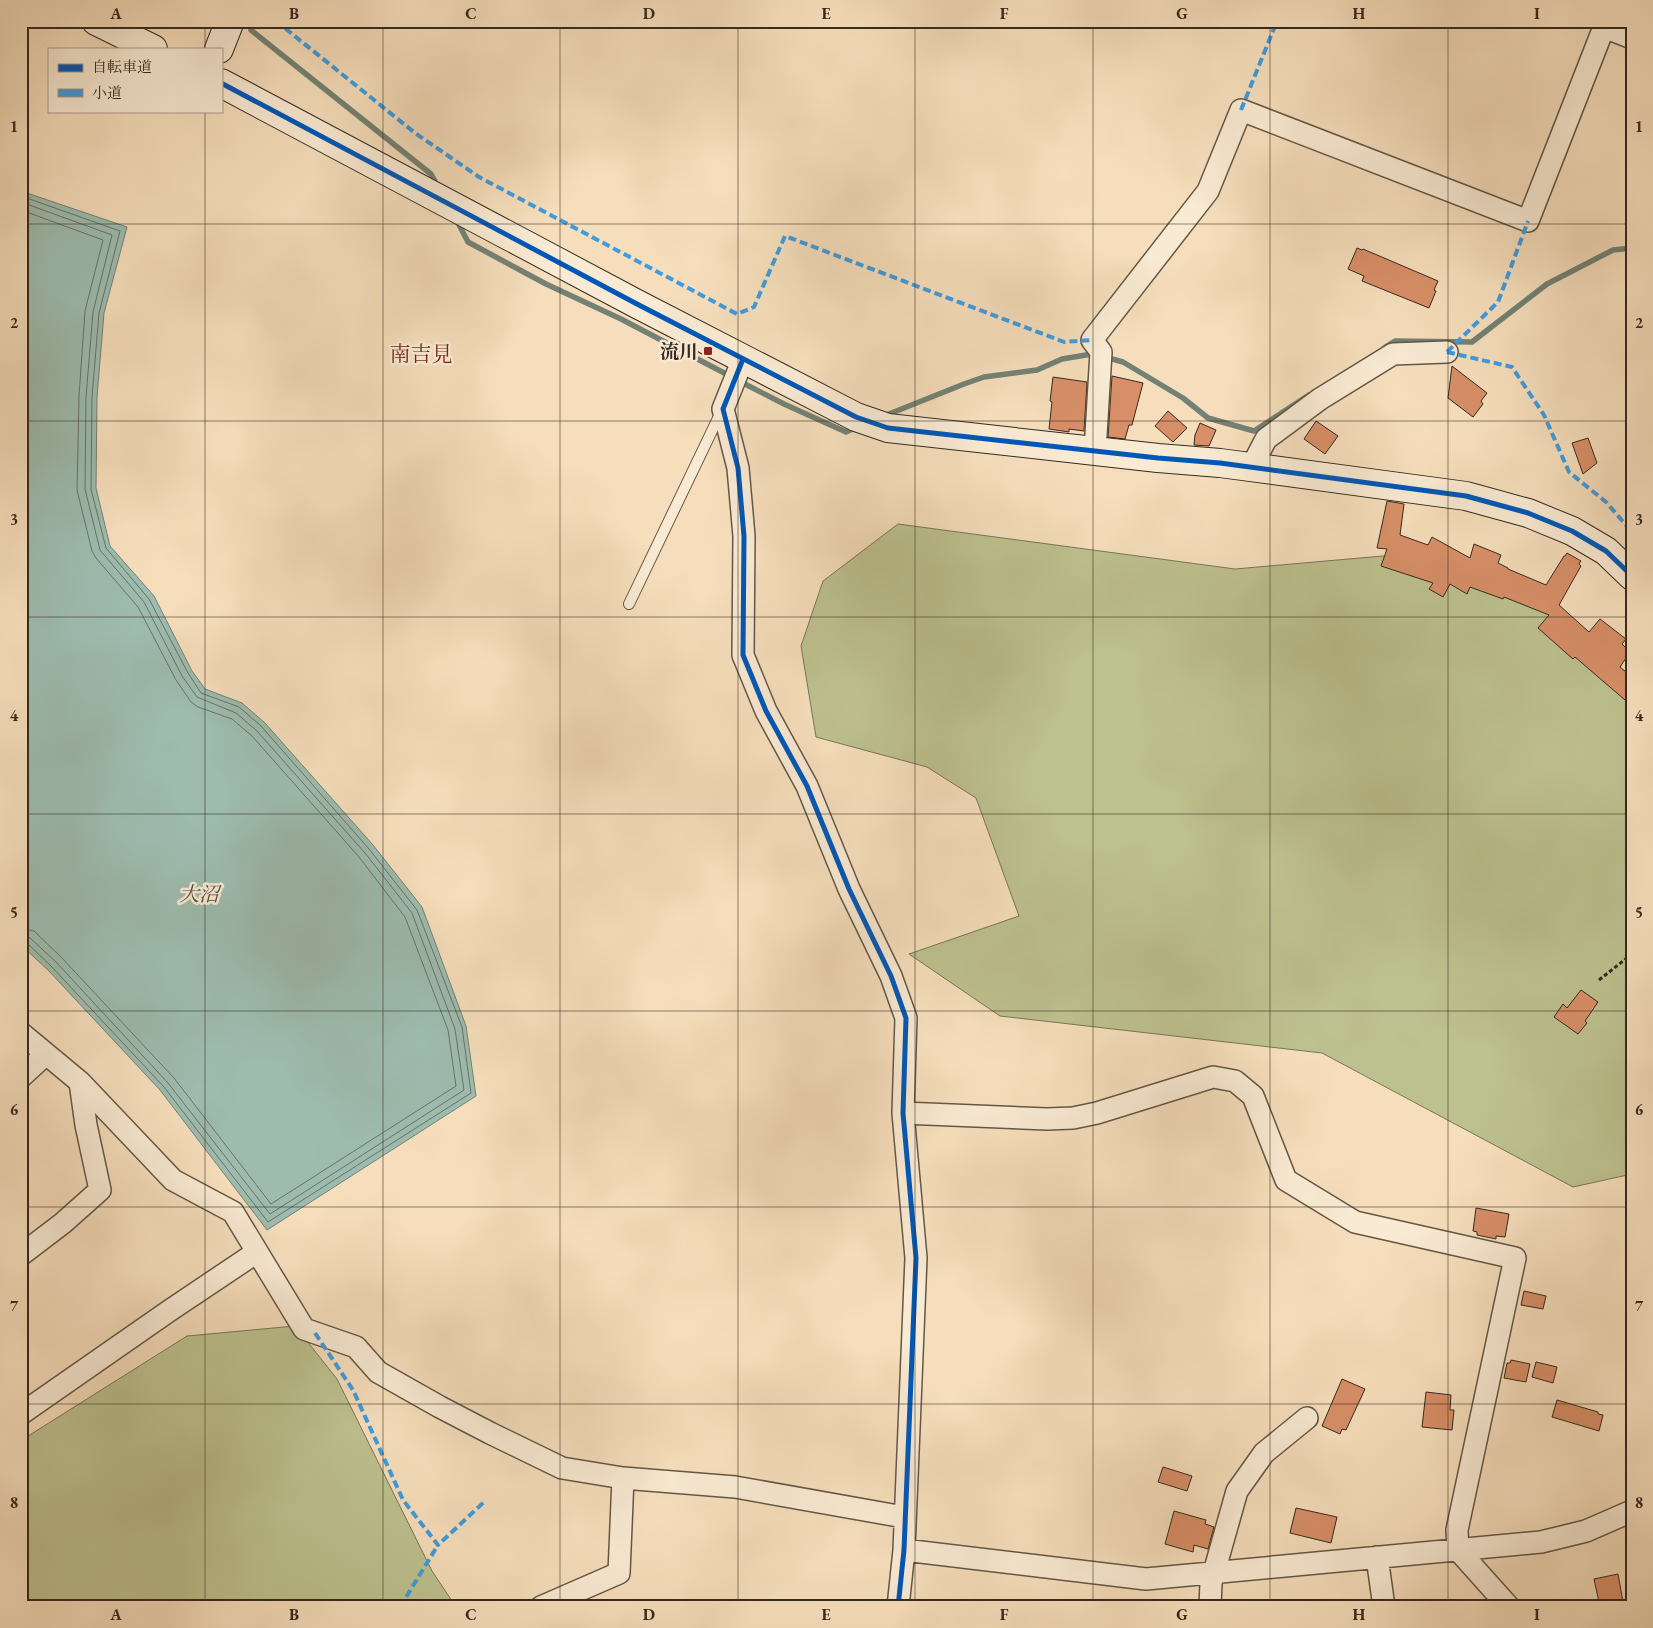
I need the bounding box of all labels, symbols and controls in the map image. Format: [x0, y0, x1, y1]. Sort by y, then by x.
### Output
text: A [109, 3, 122, 24]
text: B [289, 3, 299, 24]
text: C [465, 3, 477, 24]
text: D [643, 3, 655, 24]
text: E [821, 3, 831, 24]
text: F [1000, 3, 1009, 24]
text: G [1176, 3, 1188, 24]
text: H [1353, 3, 1366, 24]
text: I [1534, 3, 1540, 24]
legend [48, 48, 222, 112]
text: 自転車道 [92, 57, 152, 76]
text: 小道 [92, 83, 122, 102]
text: 1 [10, 116, 18, 137]
text: 1 [1635, 116, 1643, 137]
text: 2 [10, 312, 19, 333]
text: 2 [1635, 312, 1644, 333]
place label: 流川 [660, 339, 698, 364]
district label: 南吉見 [390, 340, 453, 367]
marker: 流川 [702, 345, 714, 357]
text: 3 [10, 509, 18, 530]
text: 3 [1635, 509, 1643, 530]
text: 4 [10, 705, 19, 726]
text: 4 [1635, 705, 1644, 726]
water label: 大沼 [179, 881, 222, 907]
text: 5 [10, 902, 18, 923]
text: 5 [1635, 902, 1643, 923]
text: 6 [10, 1099, 19, 1120]
text: 6 [1635, 1099, 1644, 1120]
text: 7 [10, 1295, 19, 1316]
text: 7 [1635, 1295, 1644, 1316]
text: 8 [10, 1492, 18, 1513]
text: 8 [1635, 1492, 1643, 1513]
text: A [109, 1604, 122, 1625]
text: B [289, 1604, 299, 1625]
text: C [465, 1604, 477, 1625]
text: D [643, 1604, 655, 1625]
text: E [821, 1604, 831, 1625]
text: F [1000, 1604, 1009, 1625]
text: G [1176, 1604, 1188, 1625]
text: H [1353, 1604, 1366, 1625]
text: I [1534, 1604, 1540, 1625]

